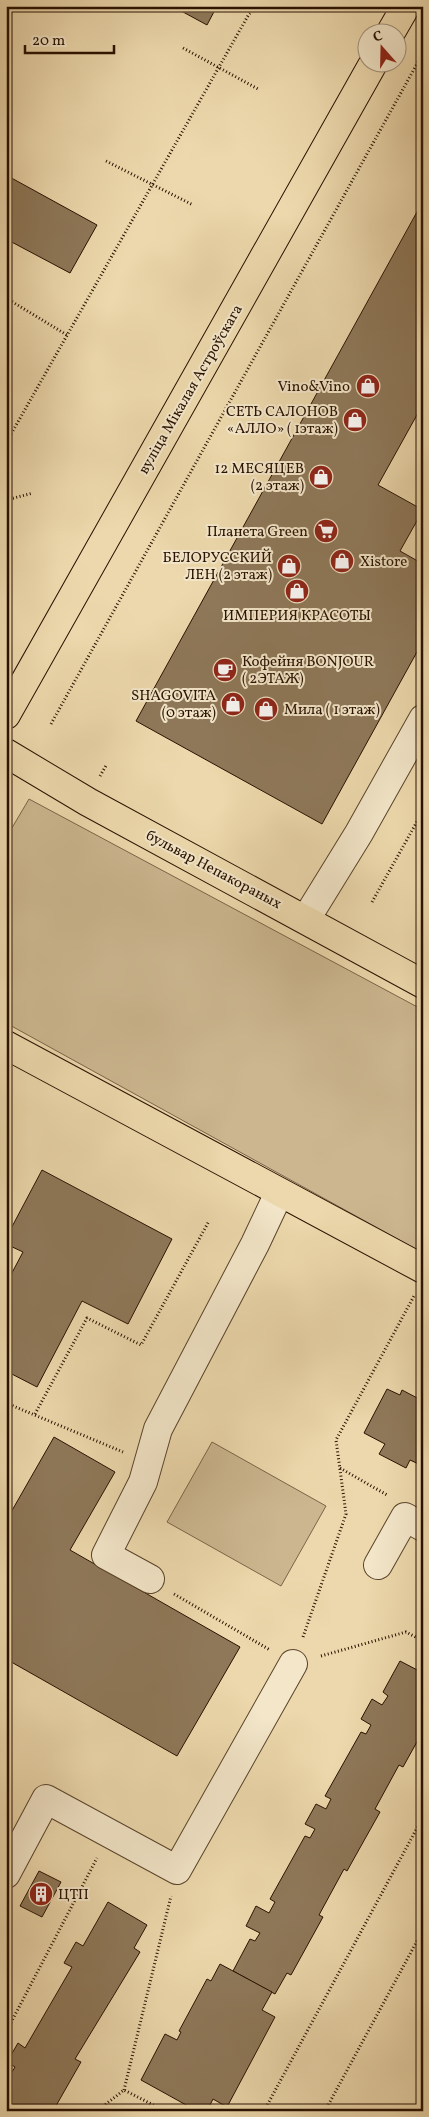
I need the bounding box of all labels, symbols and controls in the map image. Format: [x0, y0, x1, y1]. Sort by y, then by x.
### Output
scale bar [25, 22, 114, 54]
north arrow [356, 22, 406, 72]
text: С [371, 27, 386, 48]
text: 20 m [32, 31, 65, 52]
street label: вуліца Мікалая Астроўскага [134, 301, 249, 478]
shop icon: Vino&Vino [355, 373, 381, 399]
place label: Vino&Vino [277, 377, 350, 398]
place label: СЕТЬ САЛОНОВ «АЛЛО» ( 1этаж) [226, 402, 338, 440]
shop icon: СЕТЬ САЛОНОВ «АЛЛО» ( 1этаж) [342, 407, 368, 433]
place label: 12 МЕСЯЦЕВ (2 этаж) [214, 459, 304, 497]
shop icon: 12 МЕСЯЦЕВ (2 этаж) [308, 464, 334, 490]
supermarket icon: Планета Green [313, 518, 339, 544]
place label: Планета Green [207, 522, 308, 543]
place label: БЕЛОРУССКИЙ ЛЕН (2 этаж) [162, 548, 272, 586]
shop icon: Xistore [329, 548, 355, 574]
place label: Xistore [360, 552, 407, 573]
shop icon: БЕЛОРУССКИЙ ЛЕН (2 этаж) [276, 553, 302, 579]
shop icon: ИМПЕРИЯ КРАСОТЫ [284, 578, 310, 604]
place label: ИМПЕРИЯ КРАСОТЫ [223, 606, 371, 627]
place label: Кофейня BONJOUR ( 2ЭТАЖ) [242, 652, 374, 690]
cafe icon: Кофейня BONJOUR ( 2ЭТАЖ) [212, 657, 238, 683]
place label: SHAGOVITA (0 этаж) [131, 686, 216, 724]
shop icon: SHAGOVITA (0 этаж) [220, 691, 246, 717]
shop icon: Мила ( 1 этаж) [253, 696, 279, 722]
place label: Мила ( 1 этаж) [284, 700, 380, 721]
street label: бульвар Непакораных [142, 826, 285, 915]
building icon: ЦТП [28, 1881, 54, 1907]
place label: ЦТП [58, 1885, 89, 1906]

